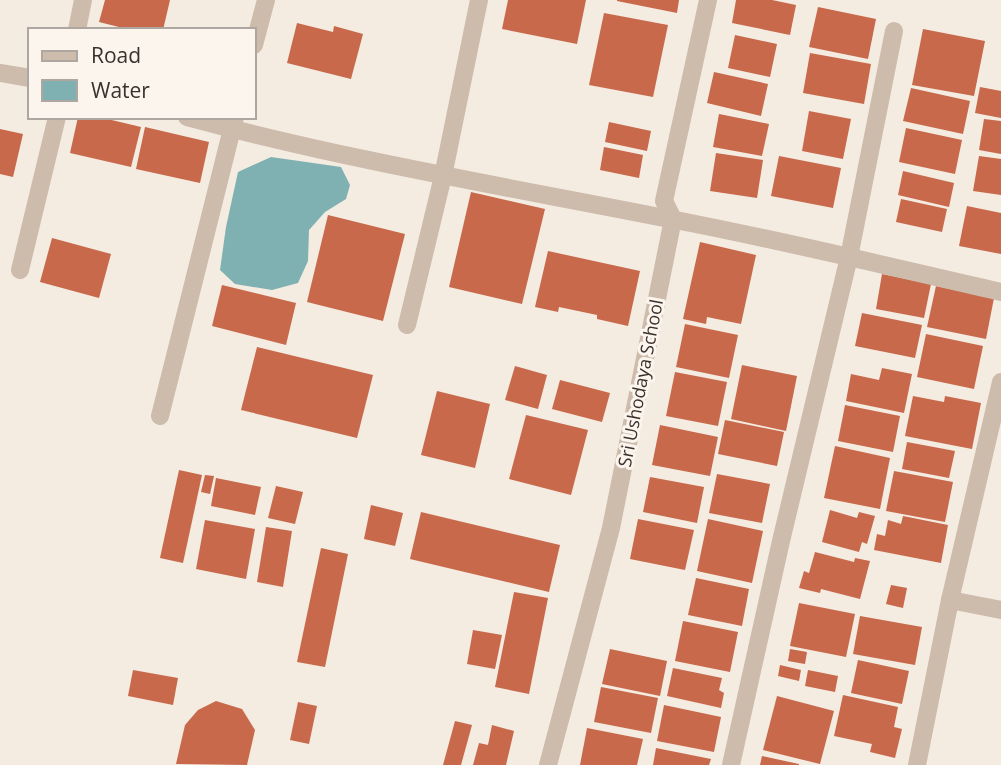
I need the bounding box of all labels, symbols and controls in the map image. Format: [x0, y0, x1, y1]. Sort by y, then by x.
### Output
legend [28, 28, 256, 119]
text: Road [91, 41, 141, 69]
text: Water [91, 76, 150, 104]
street label: Sri Ushodaya School [612, 297, 668, 469]

